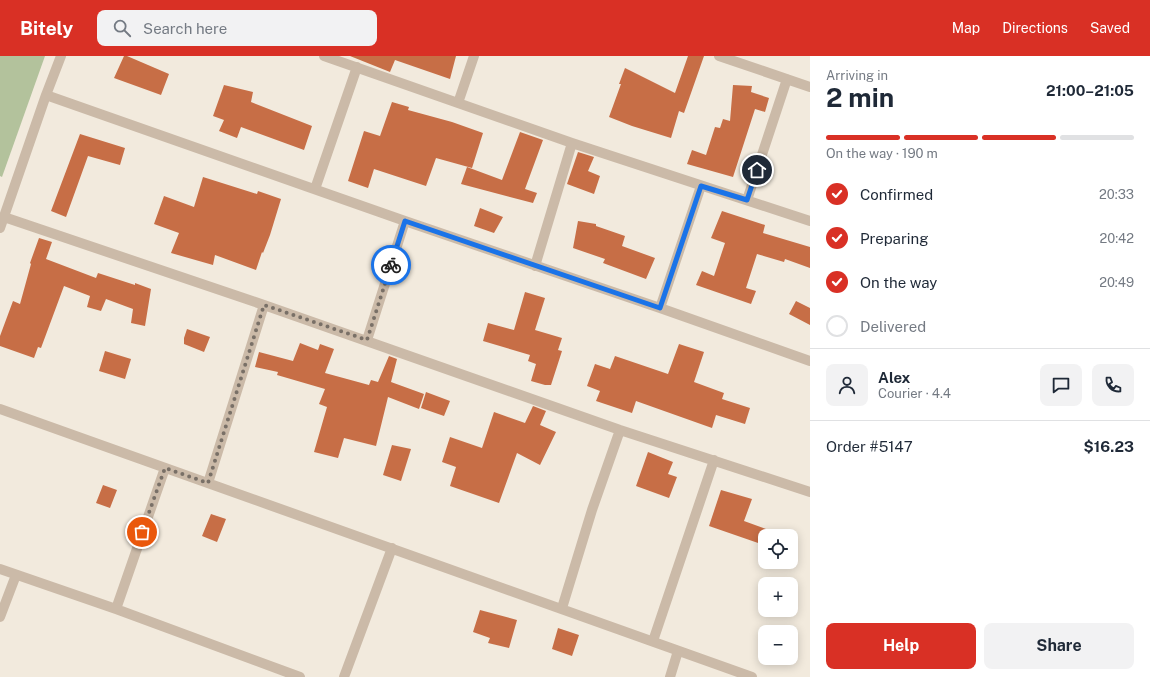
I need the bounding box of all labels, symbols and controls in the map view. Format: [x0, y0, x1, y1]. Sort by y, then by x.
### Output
search box [97, 10, 377, 46]
text: Bitely [20, 17, 73, 39]
icon: search [111, 17, 133, 39]
text: Search here [143, 20, 227, 37]
text: Map [952, 20, 980, 36]
text: Directions [1002, 20, 1068, 36]
text: Saved [1090, 20, 1130, 36]
text: Arriving in [826, 68, 888, 83]
text: 2 min [826, 82, 894, 113]
text: 21:00–21:05 [1046, 82, 1134, 99]
text: On the way · 190 m [826, 146, 938, 161]
pin [740, 153, 774, 187]
icon: home [746, 159, 768, 181]
icon: check [826, 183, 848, 205]
text: Confirmed [860, 186, 933, 203]
text: 20:33 [1099, 187, 1134, 202]
icon: check [826, 227, 848, 249]
text: Preparing [860, 230, 929, 247]
text: 20:42 [1100, 231, 1134, 246]
courier [371, 245, 411, 285]
icon: bike [380, 254, 402, 276]
icon: check [826, 271, 848, 293]
text: On the way [860, 274, 937, 291]
text: 20:49 [1099, 275, 1134, 290]
text: Delivered [860, 318, 926, 335]
button: person [826, 364, 868, 406]
button: chat [1040, 364, 1082, 406]
button: phone [1092, 364, 1134, 406]
text: Alex [878, 369, 910, 386]
text: Courier · 4.4 [878, 386, 951, 401]
text: Order #5147 [826, 438, 913, 455]
text: $16.23 [1084, 438, 1134, 455]
pin [125, 515, 159, 549]
icon: bag [131, 521, 153, 543]
map controls [758, 529, 798, 665]
button: locate [758, 529, 798, 569]
button: + [758, 577, 798, 617]
button: Help [826, 623, 976, 669]
button: Share [984, 623, 1134, 669]
button: − [758, 625, 798, 665]

